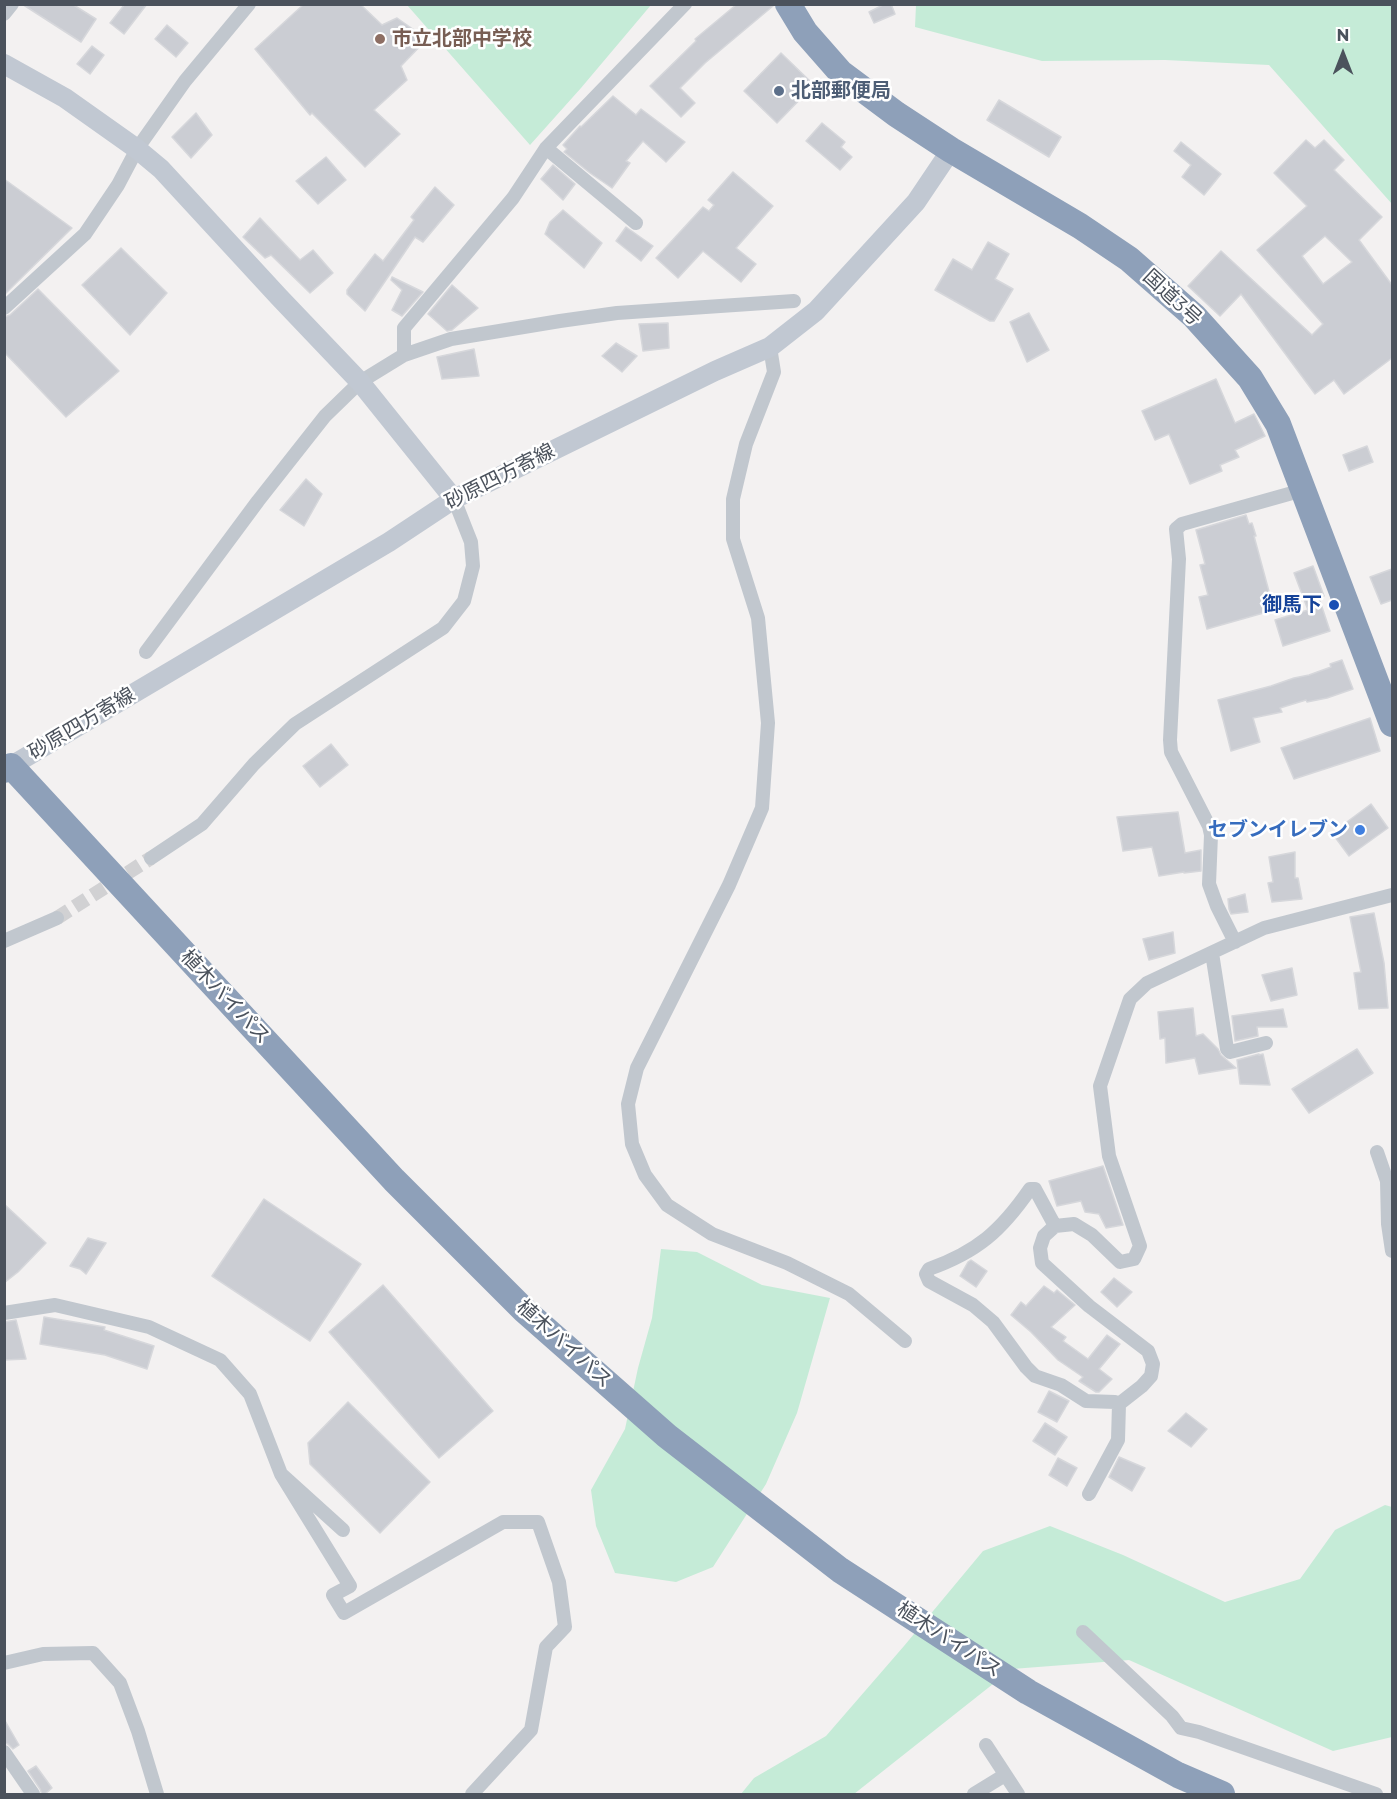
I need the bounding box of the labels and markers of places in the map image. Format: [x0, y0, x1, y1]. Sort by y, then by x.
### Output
place label: 市立北部中学校 [392, 27, 532, 51]
marker: 市立北部中学校 [373, 32, 387, 46]
place label: 北部郵便局 [791, 79, 891, 103]
marker: 北部郵便局 [772, 84, 786, 98]
place label: 御馬下 [1262, 593, 1322, 617]
marker: 御馬下 [1327, 598, 1341, 612]
place label: セブンイレブン [1208, 818, 1348, 842]
marker: セブンイレブン [1353, 823, 1367, 837]

